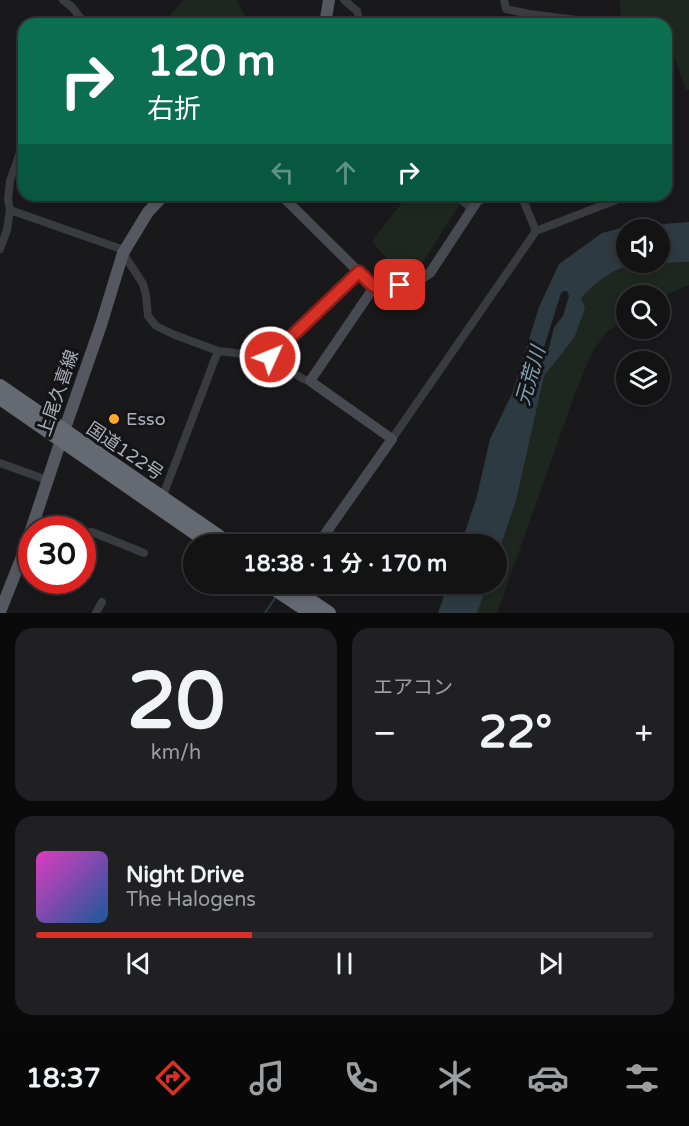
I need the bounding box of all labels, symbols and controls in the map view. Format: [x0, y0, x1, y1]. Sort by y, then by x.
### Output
text: 120 m [147, 36, 276, 87]
icon: right [48, 42, 126, 120]
text: 右折 [147, 93, 201, 126]
icon: left [266, 156, 299, 189]
icon: ahead [329, 156, 362, 189]
icon: right [392, 156, 425, 189]
map controls [616, 219, 670, 405]
button: sound [616, 219, 670, 273]
pin [374, 259, 425, 310]
icon: arrive [383, 268, 416, 301]
button: search [616, 285, 670, 339]
position arrow [238, 325, 302, 389]
water label: 元荒川 [511, 342, 551, 408]
street label: 上尾久喜線 [33, 347, 83, 439]
button: layers [616, 351, 670, 405]
place label: Esso [126, 408, 166, 430]
marker: Esso [107, 412, 121, 426]
street label: 国道122号 [82, 417, 168, 485]
speed limit sign: 30 [18, 516, 96, 594]
text: 18:38 · 1 分 · 170 m [243, 551, 447, 577]
text: 20 [127, 655, 225, 749]
text: エアコン [373, 676, 453, 700]
text: 22° [479, 706, 552, 760]
text: − [373, 714, 397, 753]
text: + [634, 714, 653, 753]
text: km/h [151, 741, 201, 765]
text: Night Drive [126, 862, 244, 888]
text: The Halogens [126, 888, 256, 912]
icon: previous [122, 947, 155, 980]
icon: pause [328, 947, 361, 980]
icon: next [534, 947, 567, 980]
icon: directions [152, 1057, 194, 1099]
icon: music [246, 1057, 288, 1099]
icon: phone [340, 1057, 382, 1099]
icon: climate [434, 1057, 476, 1099]
icon: car [527, 1057, 569, 1099]
icon: filters [621, 1057, 663, 1099]
text: 18:37 [26, 1062, 101, 1095]

